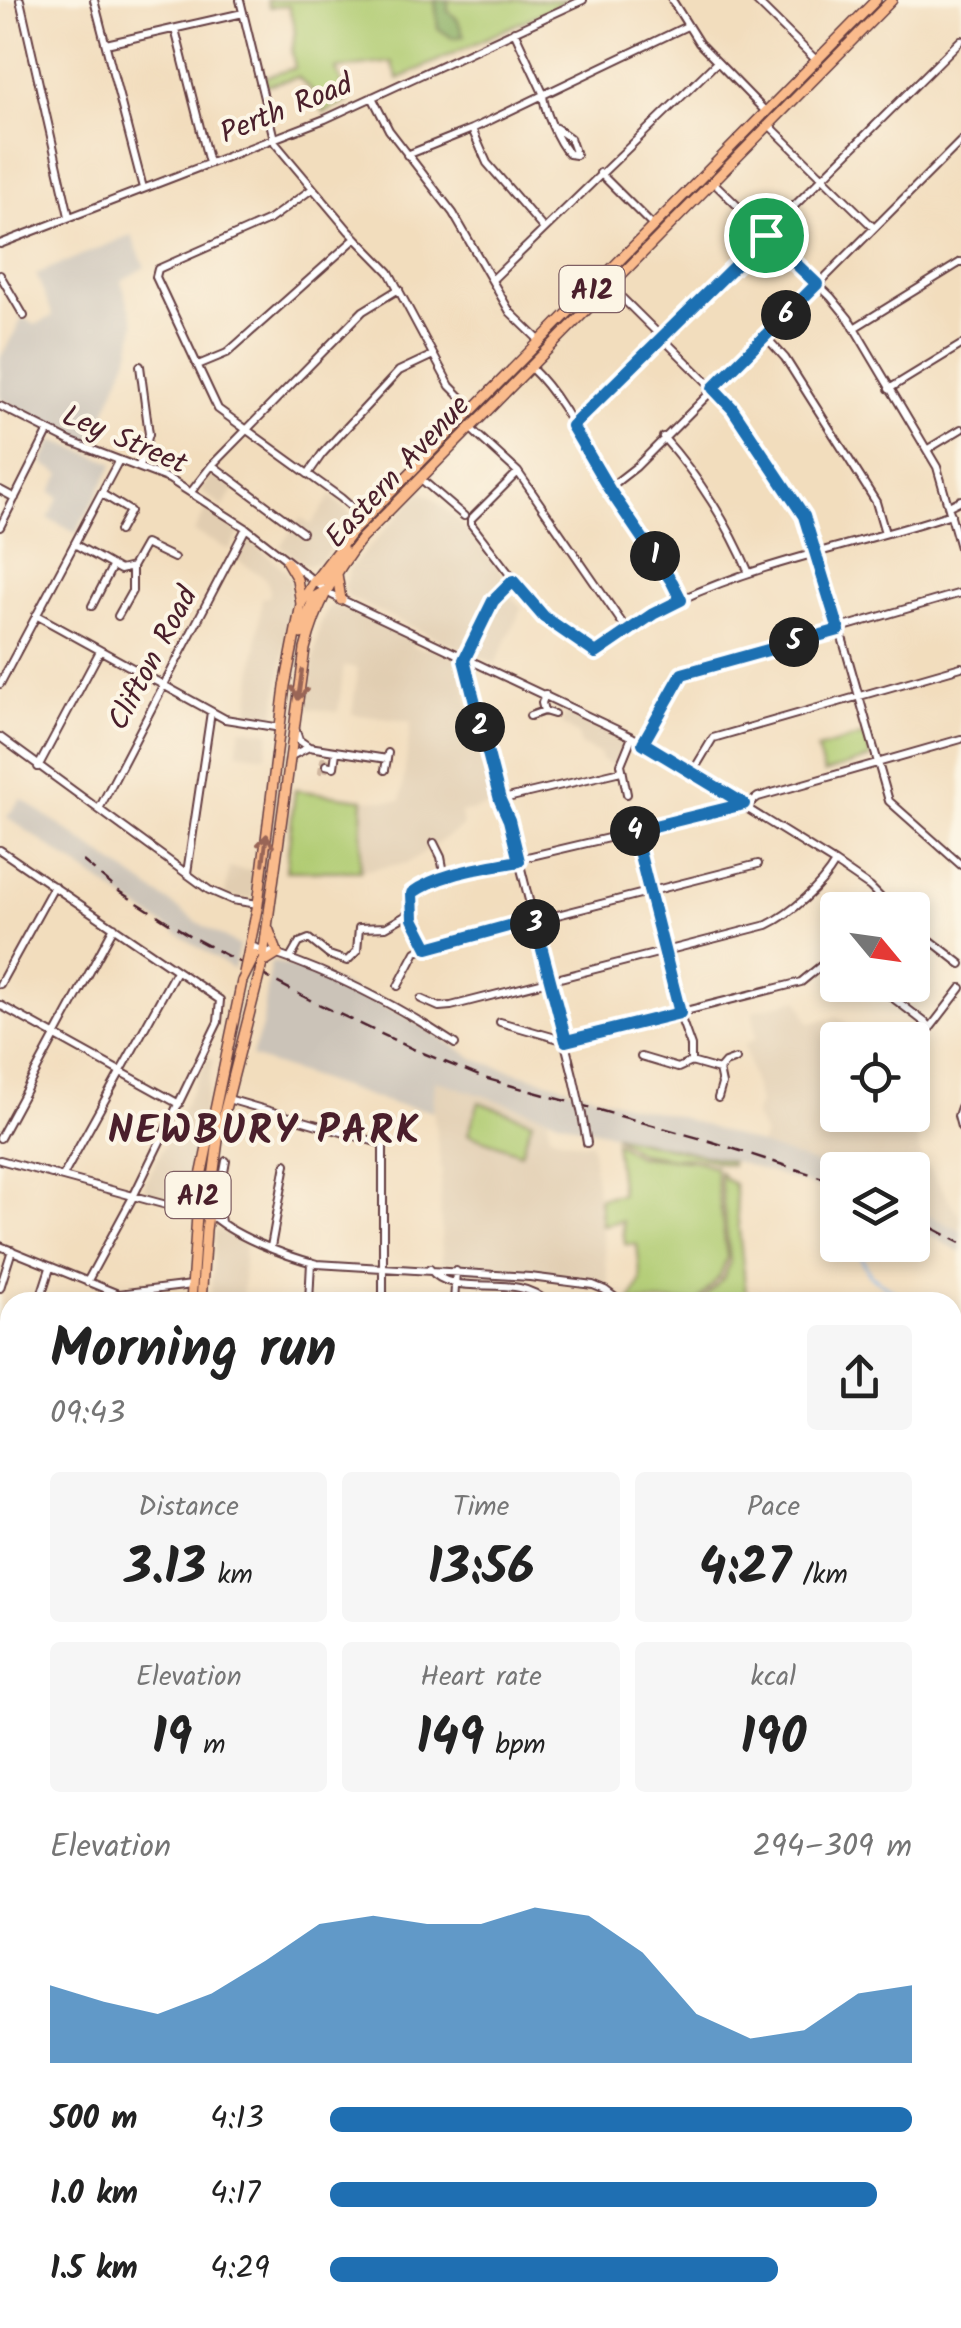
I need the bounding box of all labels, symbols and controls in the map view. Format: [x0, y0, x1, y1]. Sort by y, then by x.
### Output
street label: Perth Road [213, 61, 361, 158]
pin [724, 193, 809, 278]
icon: arrive [739, 208, 794, 263]
road number: A12 [560, 266, 624, 312]
pin: 6 [761, 290, 811, 340]
text: 6 [778, 292, 794, 337]
street label: Eastern Avenue [314, 384, 483, 560]
street label: Ley Street [54, 393, 195, 489]
pin: 1 [630, 531, 680, 581]
text: 1 [651, 533, 659, 578]
street label: Clifton Road [96, 577, 212, 740]
pin: 5 [769, 617, 819, 667]
text: 5 [787, 619, 801, 664]
one-way arrow [290, 668, 308, 700]
pin: 2 [455, 702, 505, 752]
text: 2 [472, 704, 488, 749]
pin: 4 [610, 806, 660, 856]
text: 4 [627, 808, 643, 853]
one-way arrow [256, 834, 275, 866]
north arrow [820, 892, 930, 1002]
map controls [820, 892, 930, 1262]
pin: 3 [510, 899, 560, 949]
text: 3 [527, 901, 543, 946]
button: locate [820, 1022, 930, 1132]
district label: NEWBURY PARK [108, 1100, 422, 1164]
button: layers [820, 1152, 930, 1262]
road number: A12 [166, 1172, 230, 1218]
text: Morning run [50, 1308, 337, 1395]
button: share [807, 1325, 912, 1430]
text: 09:43 [50, 1389, 125, 1440]
text: Distance [138, 1485, 239, 1530]
text: Time [453, 1485, 509, 1530]
text: Pace [747, 1485, 800, 1530]
text: 3.13 [125, 1530, 206, 1610]
text: 13:56 [427, 1530, 535, 1610]
text: 4:27 [699, 1530, 791, 1610]
text: km [206, 1553, 253, 1598]
text: /km [791, 1553, 848, 1598]
text: Elevation [136, 1655, 242, 1700]
text: Heart rate [420, 1655, 542, 1700]
text: kcal [751, 1655, 796, 1700]
text: 19 [152, 1700, 192, 1780]
text: 149 [416, 1700, 484, 1780]
text: 190 [740, 1700, 806, 1780]
text: m [192, 1723, 226, 1768]
text: bpm [484, 1723, 546, 1768]
text: Elevation [50, 1822, 171, 1873]
text: 294–309 m [752, 1822, 912, 1873]
text: 500 m [50, 2094, 138, 2145]
text: 4:13 [210, 2094, 264, 2145]
text: 1.0 km [50, 2169, 138, 2220]
text: 4:17 [210, 2169, 260, 2220]
text: 1.5 km [50, 2244, 138, 2295]
text: 4:29 [210, 2244, 270, 2295]

